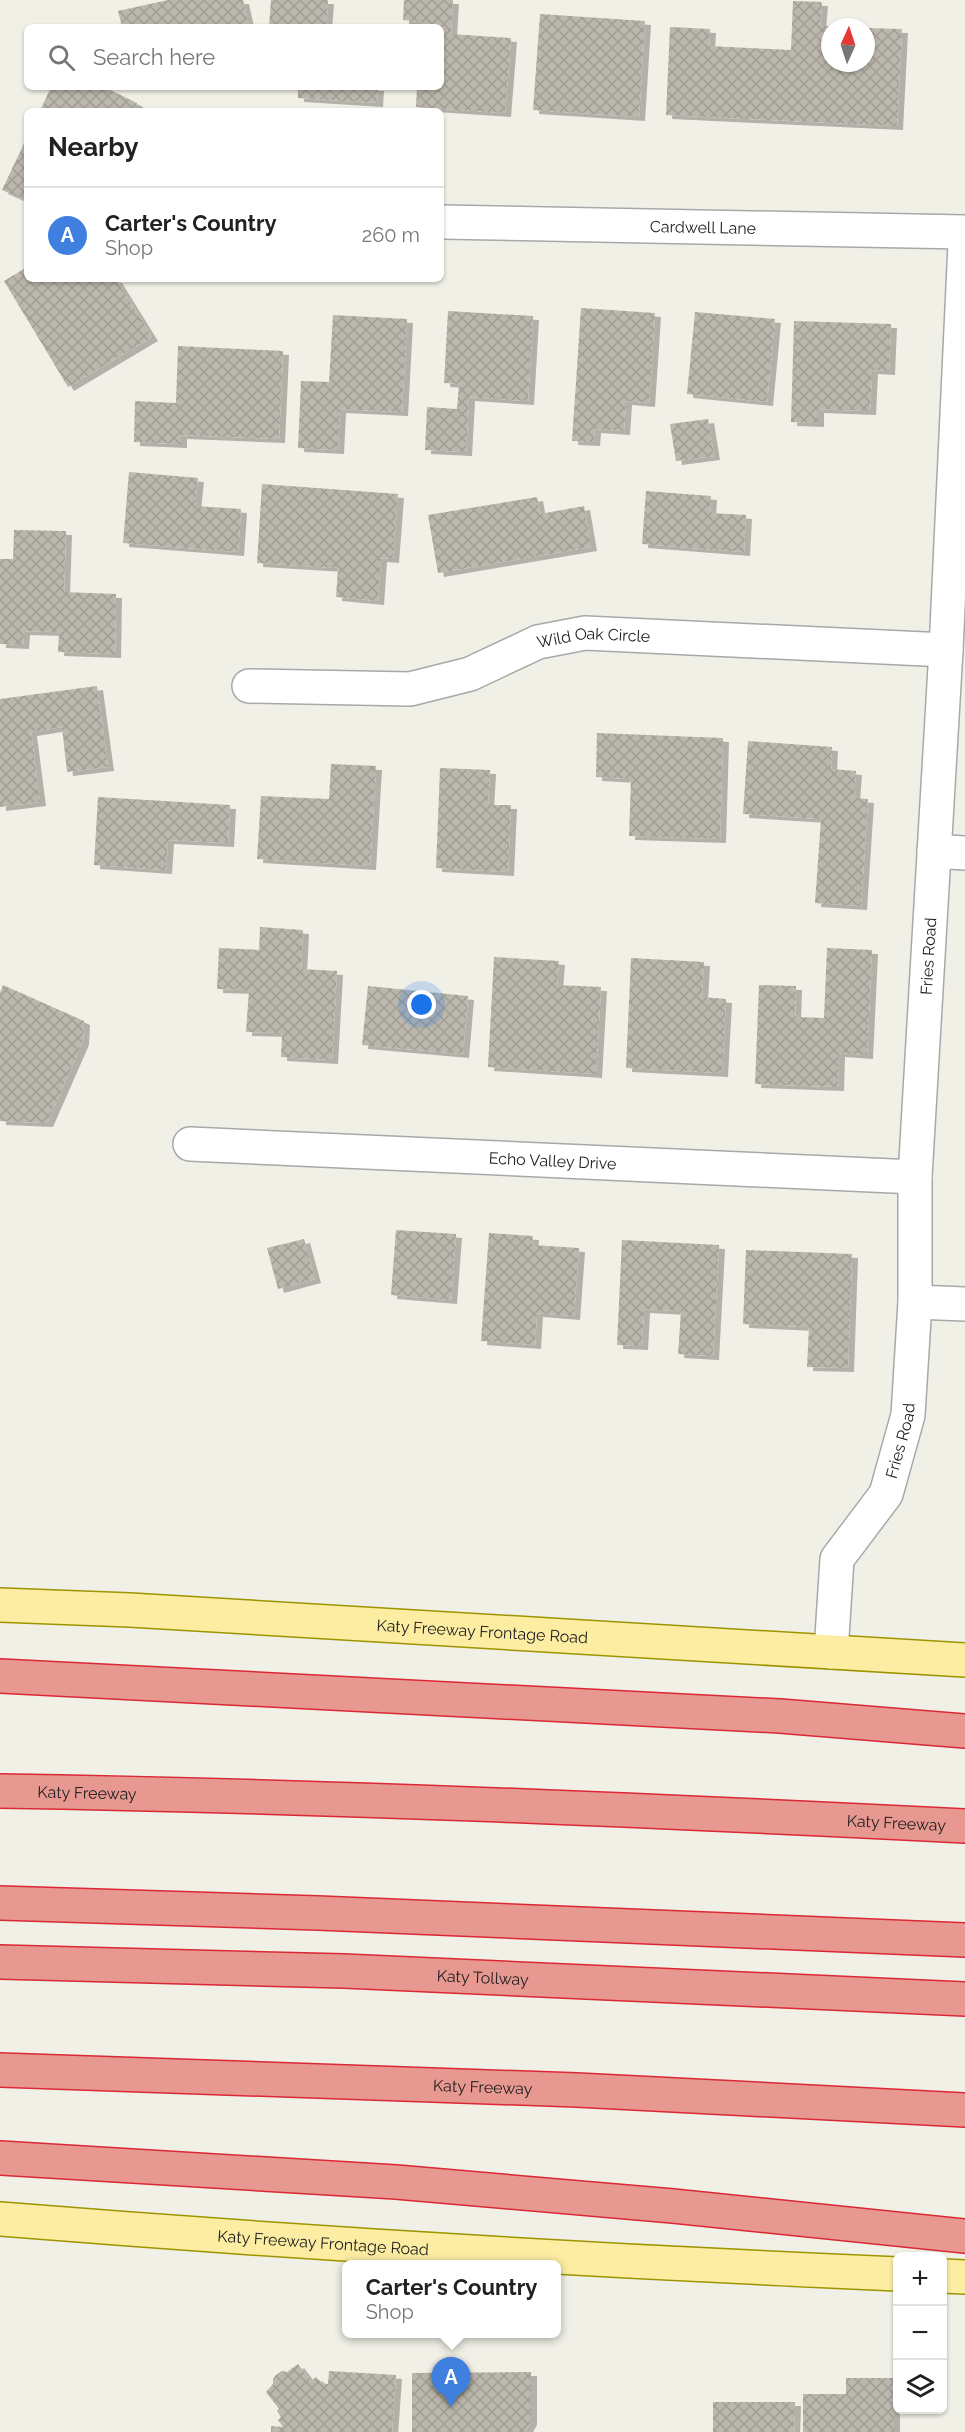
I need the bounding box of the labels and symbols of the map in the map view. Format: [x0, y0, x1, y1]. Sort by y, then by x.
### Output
north arrow [821, 18, 875, 72]
street label: Cardwell Lane [650, 217, 756, 238]
street label: Wild Oak Circle [535, 624, 651, 652]
street label: Fries Road [917, 917, 940, 996]
your location [407, 990, 436, 1019]
street label: Echo Valley Drive [488, 1149, 617, 1173]
street label: Fries Road [882, 1402, 919, 1481]
street label: Katy Freeway Frontage Road [376, 1616, 589, 1647]
street label: Katy Freeway [37, 1783, 137, 1804]
street label: Katy Freeway [846, 1811, 947, 1835]
street label: Katy Tollway [436, 1966, 529, 1989]
street label: Katy Freeway [433, 2076, 533, 2098]
street label: Katy Freeway Frontage Road [217, 2226, 429, 2259]
pin: A [432, 2358, 470, 2407]

